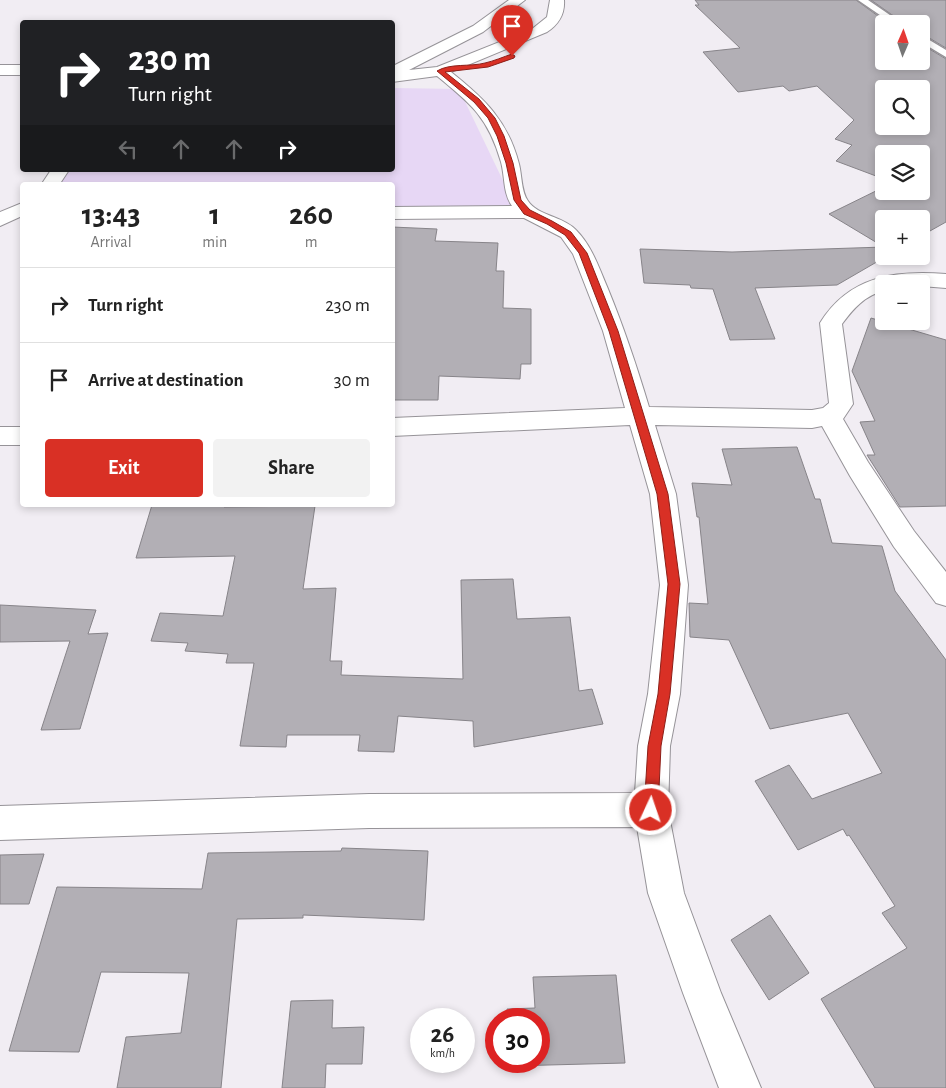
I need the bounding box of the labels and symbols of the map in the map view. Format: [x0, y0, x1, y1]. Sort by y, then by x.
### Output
pin [491, 5, 533, 56]
north arrow [875, 15, 930, 70]
position arrow [624, 783, 676, 835]
speed limit sign: 30 [485, 1008, 550, 1073]

